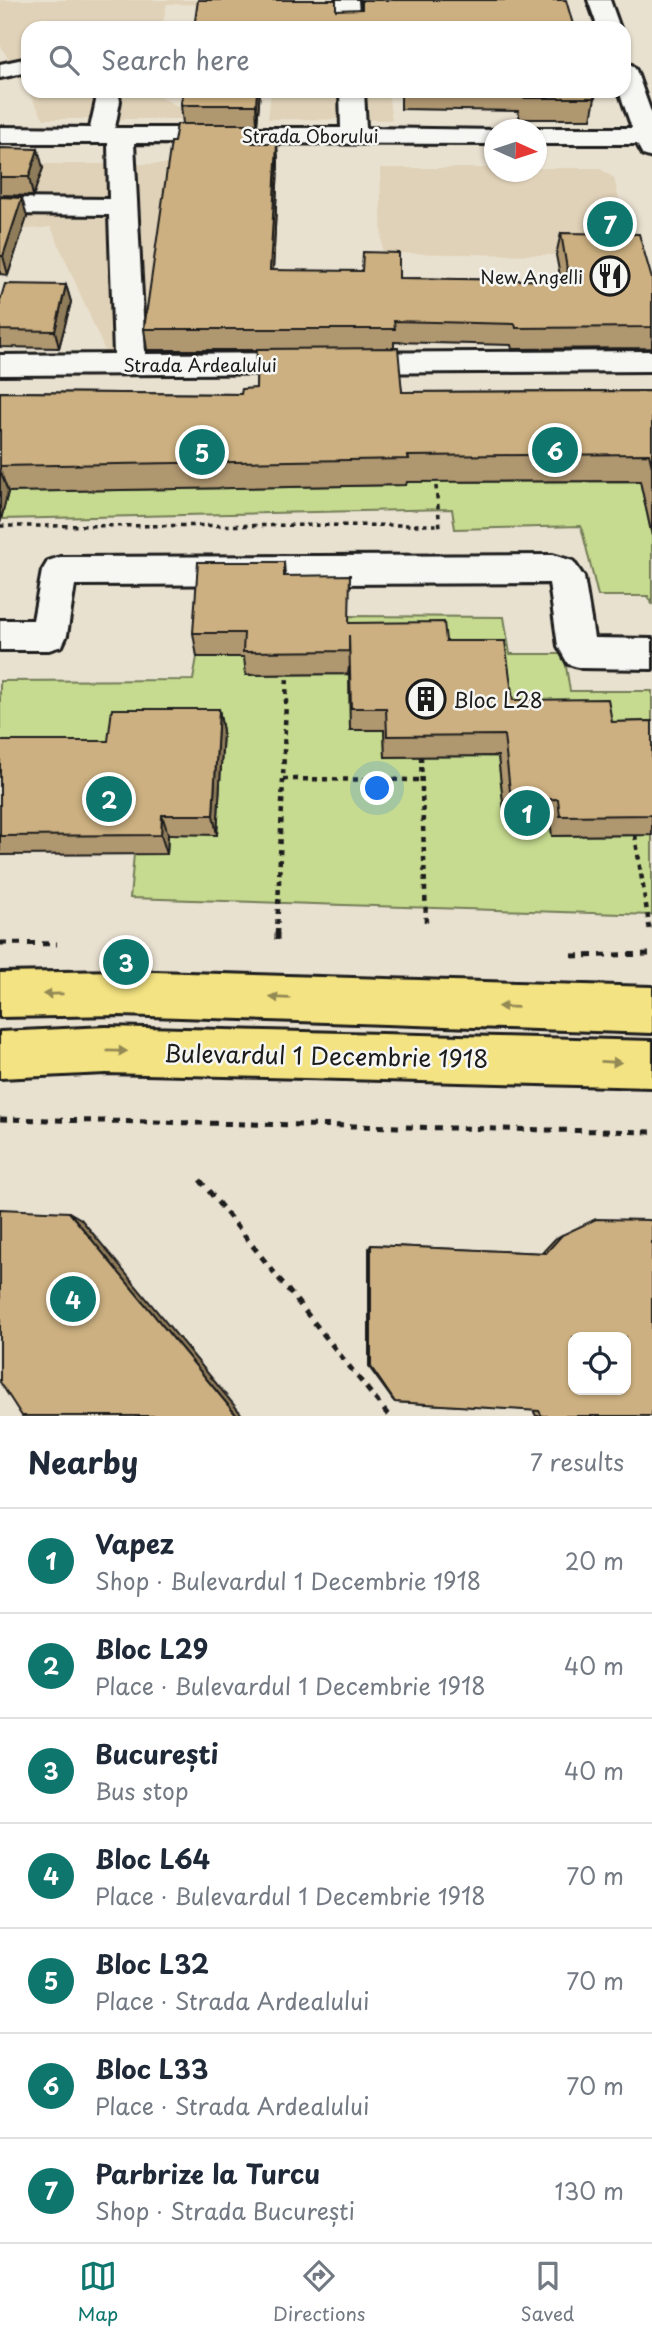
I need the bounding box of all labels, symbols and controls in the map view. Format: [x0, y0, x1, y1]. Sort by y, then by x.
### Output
search box [21, 21, 631, 98]
text: Search here [101, 40, 250, 79]
icon: search [45, 41, 83, 79]
north arrow [484, 119, 547, 182]
street label: Strada Oborului [242, 122, 378, 149]
pin: 7 [587, 198, 633, 250]
restaurant icon: New Angelli [589, 255, 631, 297]
place label: New Angelli [480, 263, 583, 290]
street label: Strada Ardealului [123, 351, 277, 378]
pin: 6 [532, 424, 578, 476]
pin: 5 [179, 426, 225, 478]
building icon: Bloc L28 [405, 678, 447, 720]
place label: Bloc L28 [453, 683, 543, 715]
your location [360, 771, 394, 805]
pin: 2 [86, 773, 132, 825]
pin: 1 [504, 787, 550, 839]
pin: 3 [103, 936, 149, 988]
one-way arrow [42, 988, 64, 1000]
one-way arrow [269, 993, 291, 1004]
one-way arrow [496, 1001, 518, 1012]
street label: Bulevardul 1 Decembrie 1918 [163, 1034, 489, 1076]
one-way arrow [106, 1045, 128, 1057]
one-way arrow [600, 1057, 622, 1068]
pin: 4 [50, 1273, 96, 1325]
map controls [568, 1332, 631, 1395]
button: locate [568, 1332, 631, 1395]
text: Nearby [28, 1439, 138, 1484]
text: 7 results [530, 1444, 624, 1479]
text: Vapez [95, 1524, 174, 1563]
text: 1 [46, 1543, 57, 1578]
text: 20 m [565, 1543, 624, 1578]
text: Shop · Bulevardul 1 Decembrie 1918 [95, 1563, 481, 1598]
text: Bloc L29 [95, 1629, 208, 1668]
text: 2 [43, 1648, 59, 1683]
text: 40 m [564, 1648, 624, 1683]
text: Place · Bulevardul 1 Decembrie 1918 [95, 1668, 486, 1703]
text: București [95, 1734, 219, 1773]
text: 3 [43, 1753, 59, 1788]
text: 40 m [564, 1753, 624, 1788]
text: Bus stop [95, 1773, 189, 1808]
text: Bloc L64 [95, 1839, 210, 1878]
text: 4 [43, 1858, 59, 1893]
text: 70 m [566, 1858, 624, 1893]
text: Place · Bulevardul 1 Decembrie 1918 [95, 1878, 486, 1913]
text: Bloc L32 [95, 1944, 209, 1983]
text: 5 [44, 1963, 58, 1998]
text: 70 m [566, 1963, 624, 1998]
text: Place · Strada Ardealului [95, 1983, 369, 2018]
text: Bloc L33 [95, 2049, 208, 2088]
text: 6 [43, 2068, 59, 2103]
text: 70 m [566, 2068, 624, 2103]
text: Place · Strada Ardealului [95, 2088, 369, 2123]
text: Parbrize la Turcu [95, 2154, 320, 2193]
text: 7 [44, 2173, 58, 2208]
text: 130 m [554, 2173, 624, 2208]
text: Shop · Strada București [95, 2193, 355, 2228]
tab: Map [78, 2257, 118, 2327]
tab: Directions [273, 2257, 366, 2327]
tab: Saved [521, 2257, 574, 2327]

